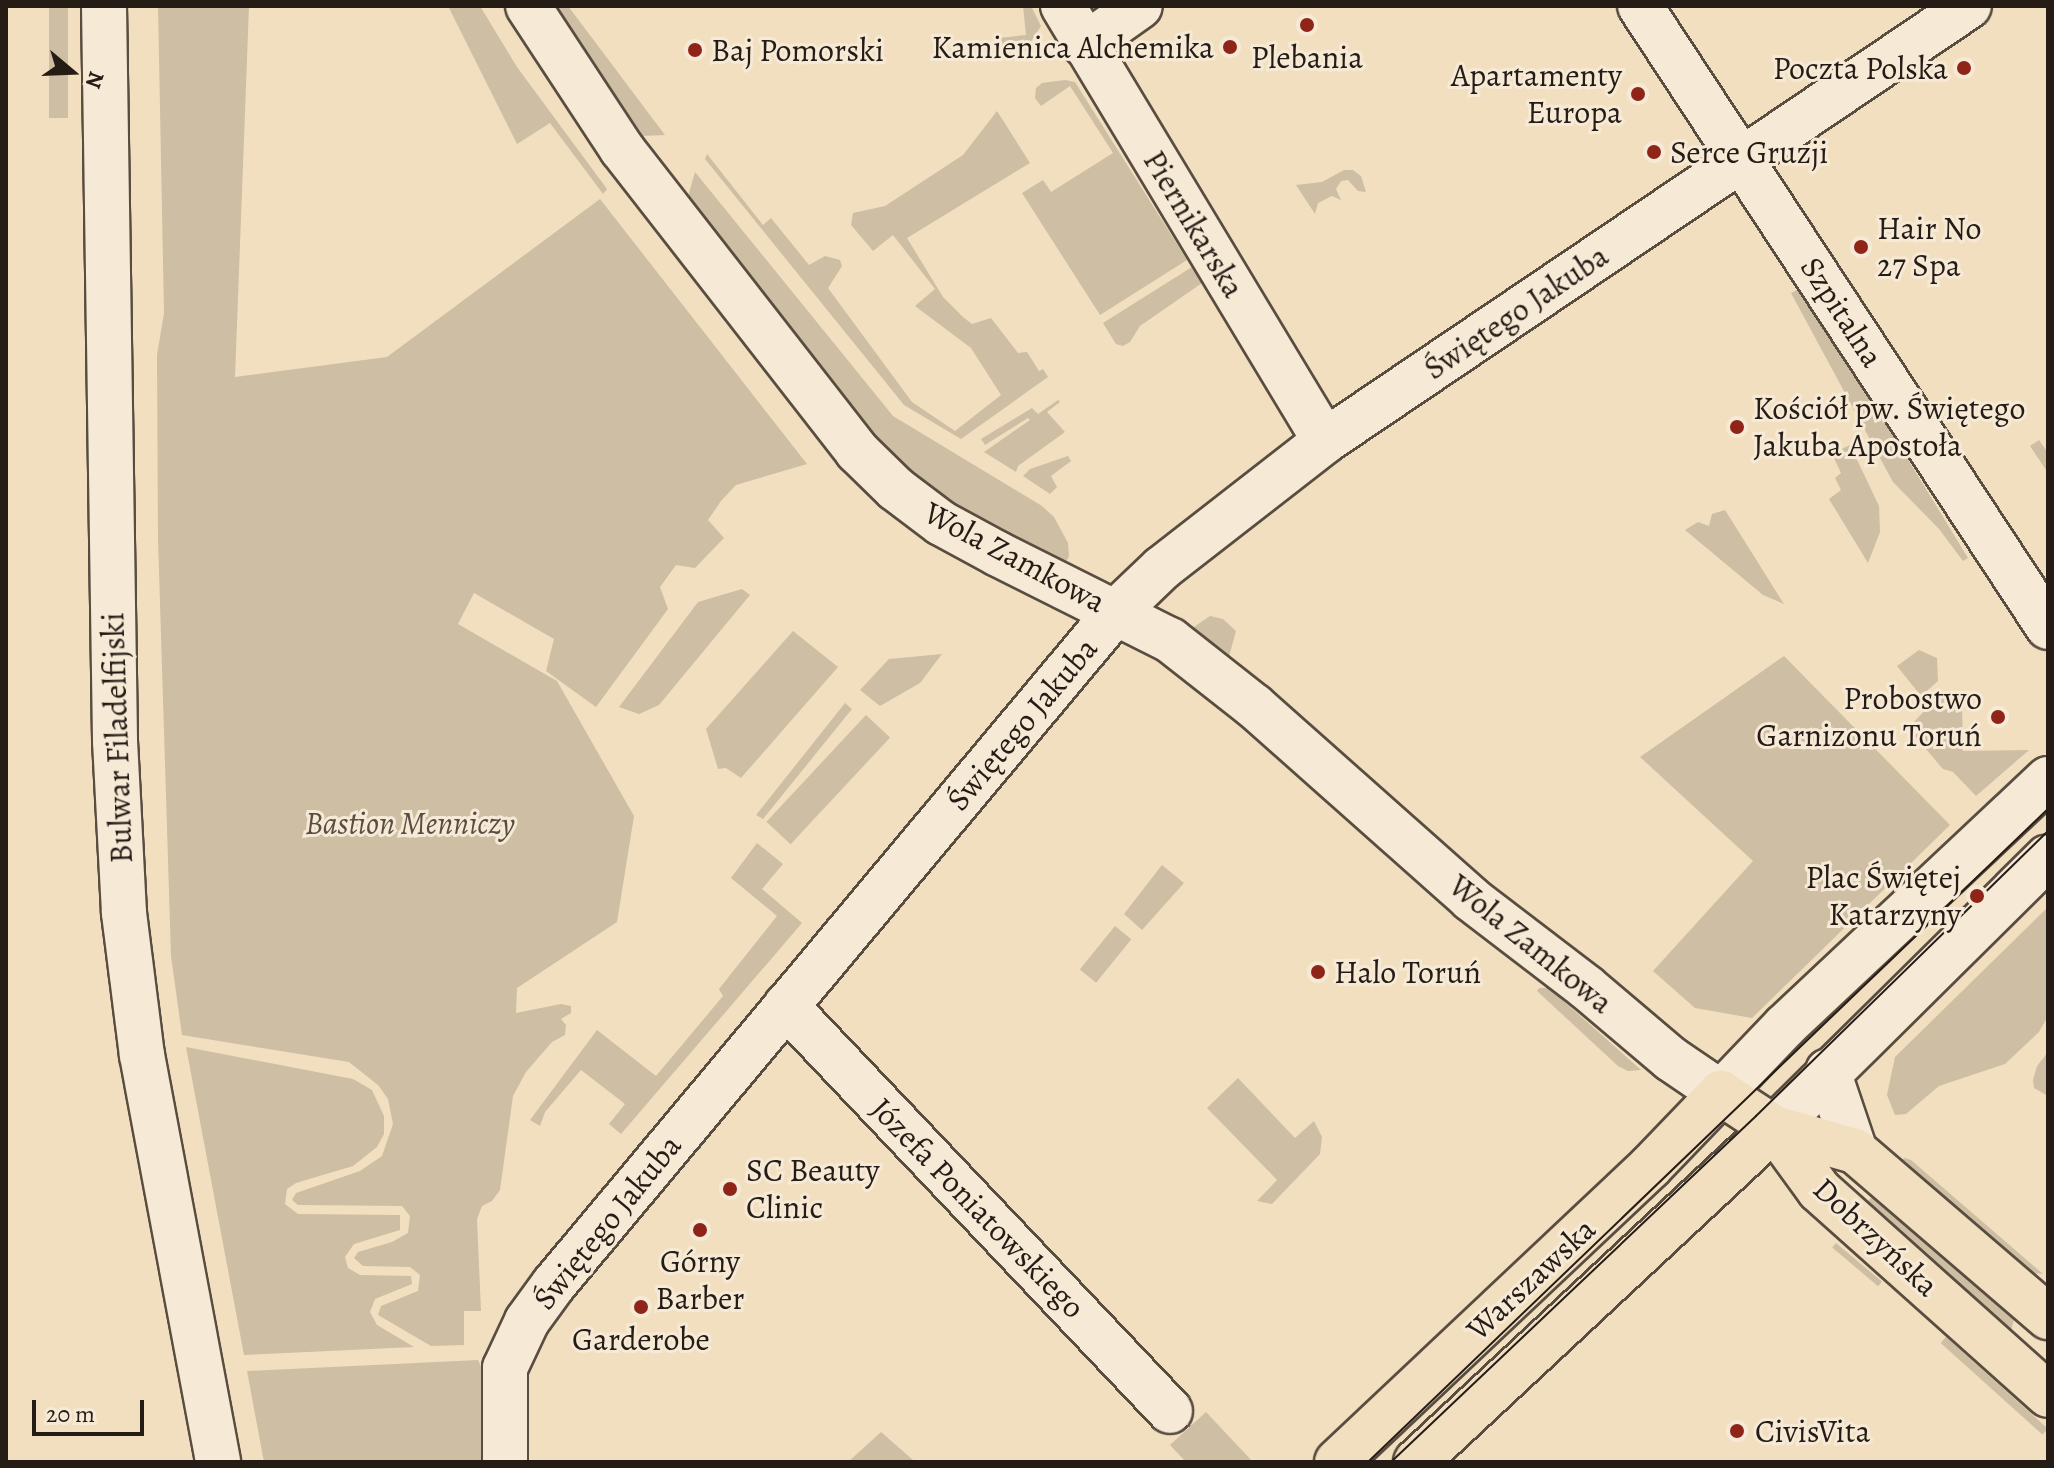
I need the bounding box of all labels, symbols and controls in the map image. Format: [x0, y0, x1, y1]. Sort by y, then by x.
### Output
marker: Plebania [1298, 16, 1316, 34]
place label: Kamienica Alchemika [932, 28, 1214, 66]
place label: Baj Pomorski [711, 31, 884, 69]
north arrow [32, 32, 112, 112]
marker: Kamienica Alchemika [1221, 38, 1239, 56]
place label: Plebania [1251, 38, 1363, 76]
marker: Baj Pomorski [686, 41, 704, 59]
place label: Poczta Polska [1773, 49, 1948, 87]
place label: Apartamenty Europa [1451, 57, 1622, 132]
marker: Poczta Polska [1955, 59, 1973, 77]
text: N [78, 67, 111, 92]
marker: Apartamenty Europa [1629, 85, 1647, 103]
place label: Serce Gruzji [1670, 133, 1828, 171]
street label: Piernikarska [1135, 143, 1253, 305]
marker: Serce Gruzji [1645, 143, 1663, 161]
place label: Hair No 27 Spa [1877, 210, 1981, 285]
street label: Świętego Jakuba [1417, 236, 1615, 388]
marker: Hair No 27 Spa [1852, 238, 1870, 256]
street label: Szpitalna [1792, 250, 1892, 374]
place label: Kościół pw. Świętego Jakuba Apostoła [1753, 390, 2026, 465]
marker: Kościół pw. Świętego Jakuba Apostoła [1728, 418, 1746, 436]
street label: Wola Zamkowa [918, 493, 1112, 621]
street label: Bulwar Filadelfijski [93, 612, 141, 864]
street label: Świętego Jakuba [939, 630, 1105, 818]
place label: Probostwo Garnizonu Toruń [1756, 680, 1982, 755]
marker: Probostwo Garnizonu Toruń [1989, 708, 2007, 726]
park label: Bastion Menniczy [305, 804, 515, 842]
place label: Plac Świętej Katarzyny [1806, 859, 1961, 934]
street label: Wola Zamkowa [1441, 866, 1621, 1022]
marker: Plac Świętej Katarzyny [1968, 887, 1986, 905]
place label: Halo Toruń [1334, 953, 1482, 991]
marker: Halo Toruń [1309, 963, 1327, 981]
street label: Józefa Poniatowskiego [863, 1090, 1093, 1326]
street label: Świętego Jakuba [525, 1127, 689, 1317]
place label: SC Beauty Clinic [746, 1152, 880, 1227]
street label: Dobrzyńska [1806, 1169, 1946, 1305]
marker: SC Beauty Clinic [721, 1180, 739, 1198]
street label: Warszawska [1459, 1210, 1603, 1348]
marker: Górny Barber [691, 1221, 709, 1239]
place label: Górny Barber [655, 1243, 745, 1318]
marker: Garderobe [632, 1298, 650, 1316]
place label: Garderobe [572, 1320, 710, 1358]
scale bar [36, 1384, 148, 1434]
text: 20 m [46, 1398, 95, 1430]
place label: CivisVita [1755, 1412, 1870, 1450]
marker: CivisVita [1726, 1420, 1748, 1442]

